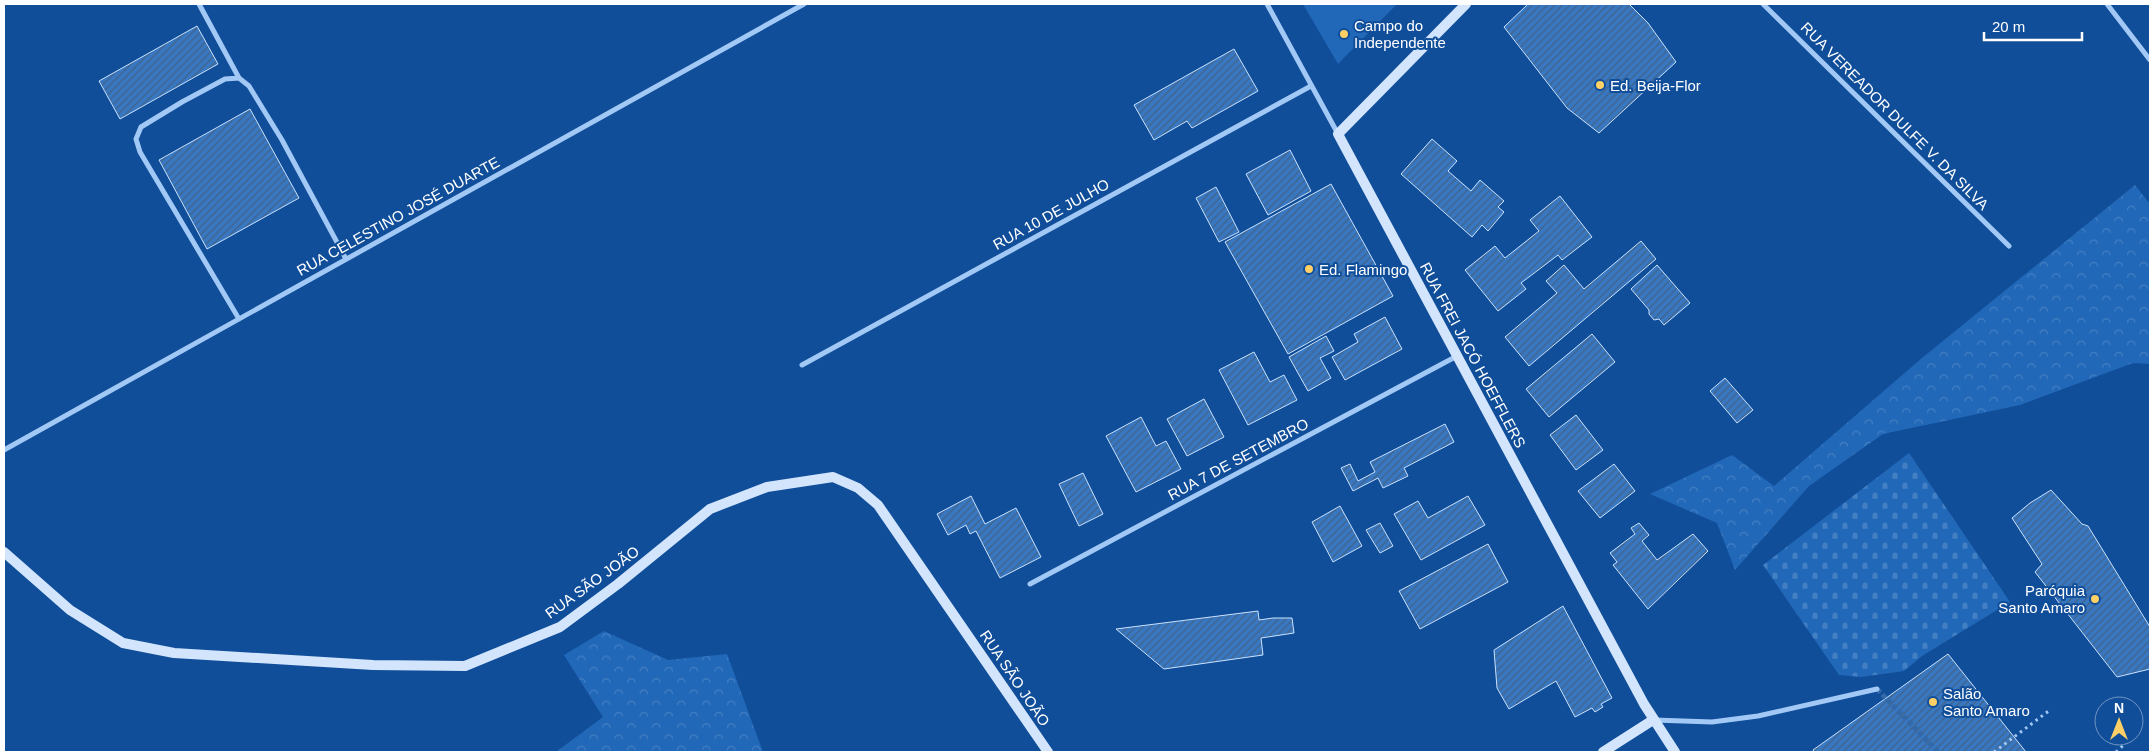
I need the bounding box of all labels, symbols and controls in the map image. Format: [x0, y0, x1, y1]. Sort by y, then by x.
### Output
scale bar [1984, 10, 2082, 42]
place label: Campo do Independente [1354, 17, 1446, 51]
text: 20 m [1992, 18, 2025, 35]
street label: RUA VEREADOR DULFE V. DA SILVA [1798, 19, 1992, 213]
marker: Campo do Independente [1338, 28, 1350, 40]
place label: Ed. Beija-Flor [1610, 77, 1701, 94]
marker: Ed. Beija-Flor [1594, 79, 1606, 91]
street label: RUA CELESTINO JOSÉ DUARTE [294, 153, 502, 279]
street label: RUA 10 DE JULHO [990, 175, 1112, 253]
street label: RUA FREI JACÓ HOEFFLERS [1417, 259, 1529, 451]
place label: Ed. Flamingo [1319, 261, 1407, 278]
marker: Ed. Flamingo [1303, 263, 1315, 275]
street label: RUA 7 DE SETEMBRO [1165, 415, 1311, 503]
street label: RUA SÃO JOÃO [542, 542, 642, 622]
place label: Paróquia Santo Amaro [1998, 582, 2086, 616]
marker: Paróquia Santo Amaro [2089, 593, 2101, 605]
street label: RUA SÃO JOÃO [977, 627, 1053, 729]
place label: Salão Santo Amaro [1943, 685, 2030, 719]
marker: Salão Santo Amaro [1927, 696, 1939, 708]
north arrow [2094, 696, 2144, 746]
text: N [2114, 700, 2124, 716]

